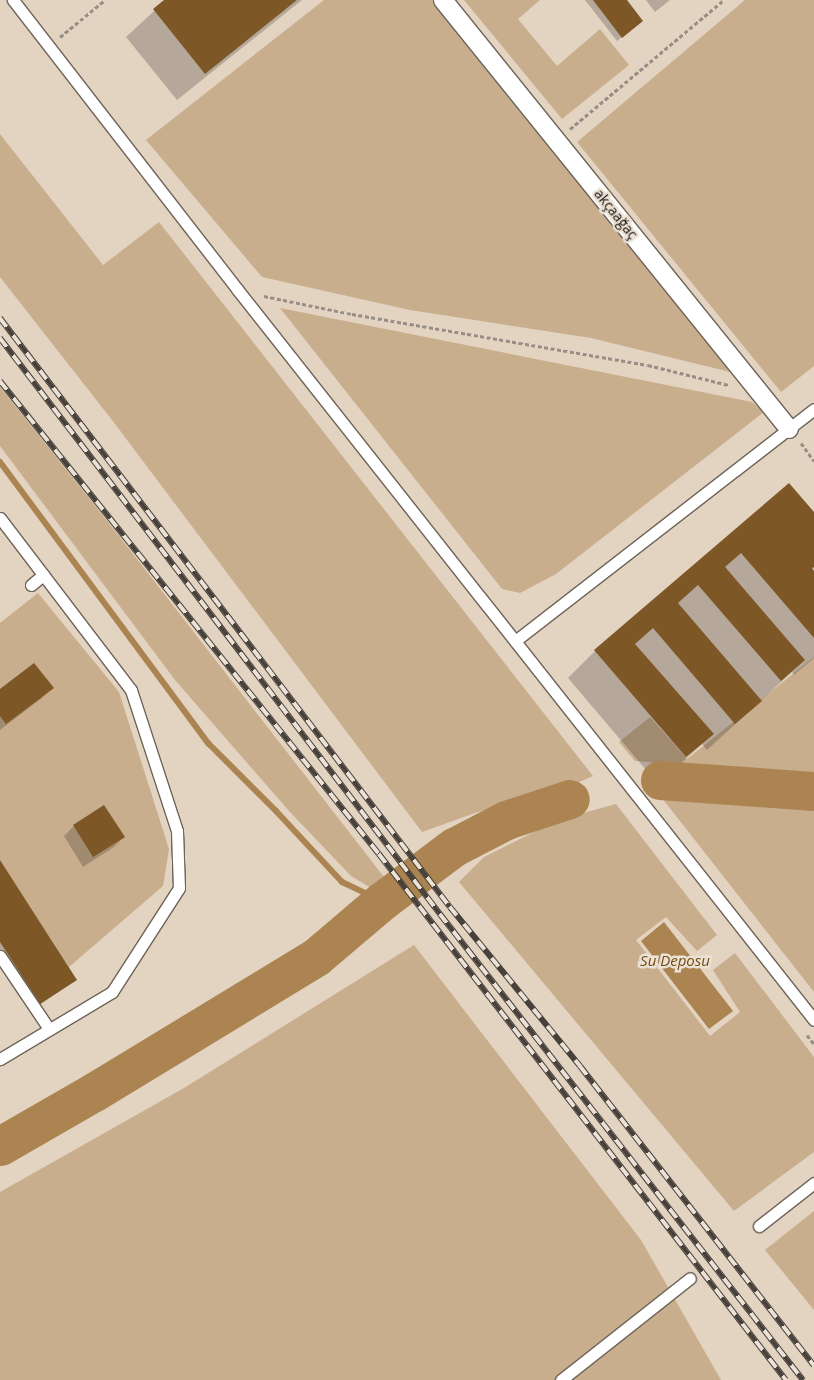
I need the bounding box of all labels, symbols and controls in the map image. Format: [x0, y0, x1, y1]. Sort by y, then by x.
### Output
street label: akçaağaç [591, 186, 641, 242]
water label: Su Deposu [640, 952, 710, 970]

